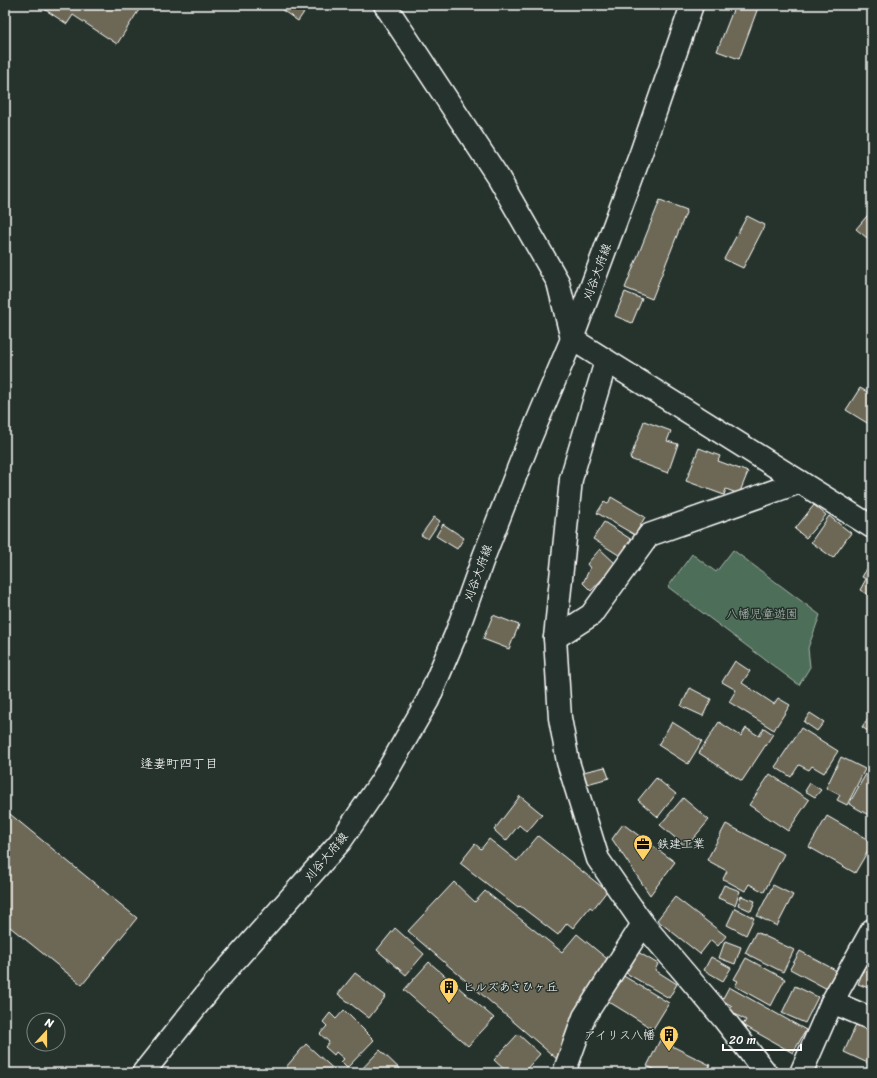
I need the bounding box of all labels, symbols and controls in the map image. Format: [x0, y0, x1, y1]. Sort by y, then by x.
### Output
street label: 刈谷大府線 [576, 240, 618, 304]
street label: 刈谷大府線 [457, 541, 499, 605]
park label: 八幡児童遊園 [726, 603, 798, 625]
district label: 逢妻町四丁目 [140, 752, 218, 775]
street label: 刈谷大府線 [298, 827, 354, 887]
office icon: 鉄建工業 [632, 833, 654, 861]
place label: 鉄建工業 [657, 833, 705, 855]
building icon: ヒルズあさひヶ丘 [438, 976, 460, 1004]
place label: ヒルズあさひヶ丘 [463, 976, 558, 998]
north arrow [26, 1012, 66, 1052]
text: N [42, 1013, 57, 1034]
place label: アイリス八幡 [584, 1024, 655, 1046]
building icon: アイリス八幡 [658, 1024, 680, 1052]
scale bar [723, 1026, 801, 1052]
text: 20 m [729, 1029, 756, 1051]

